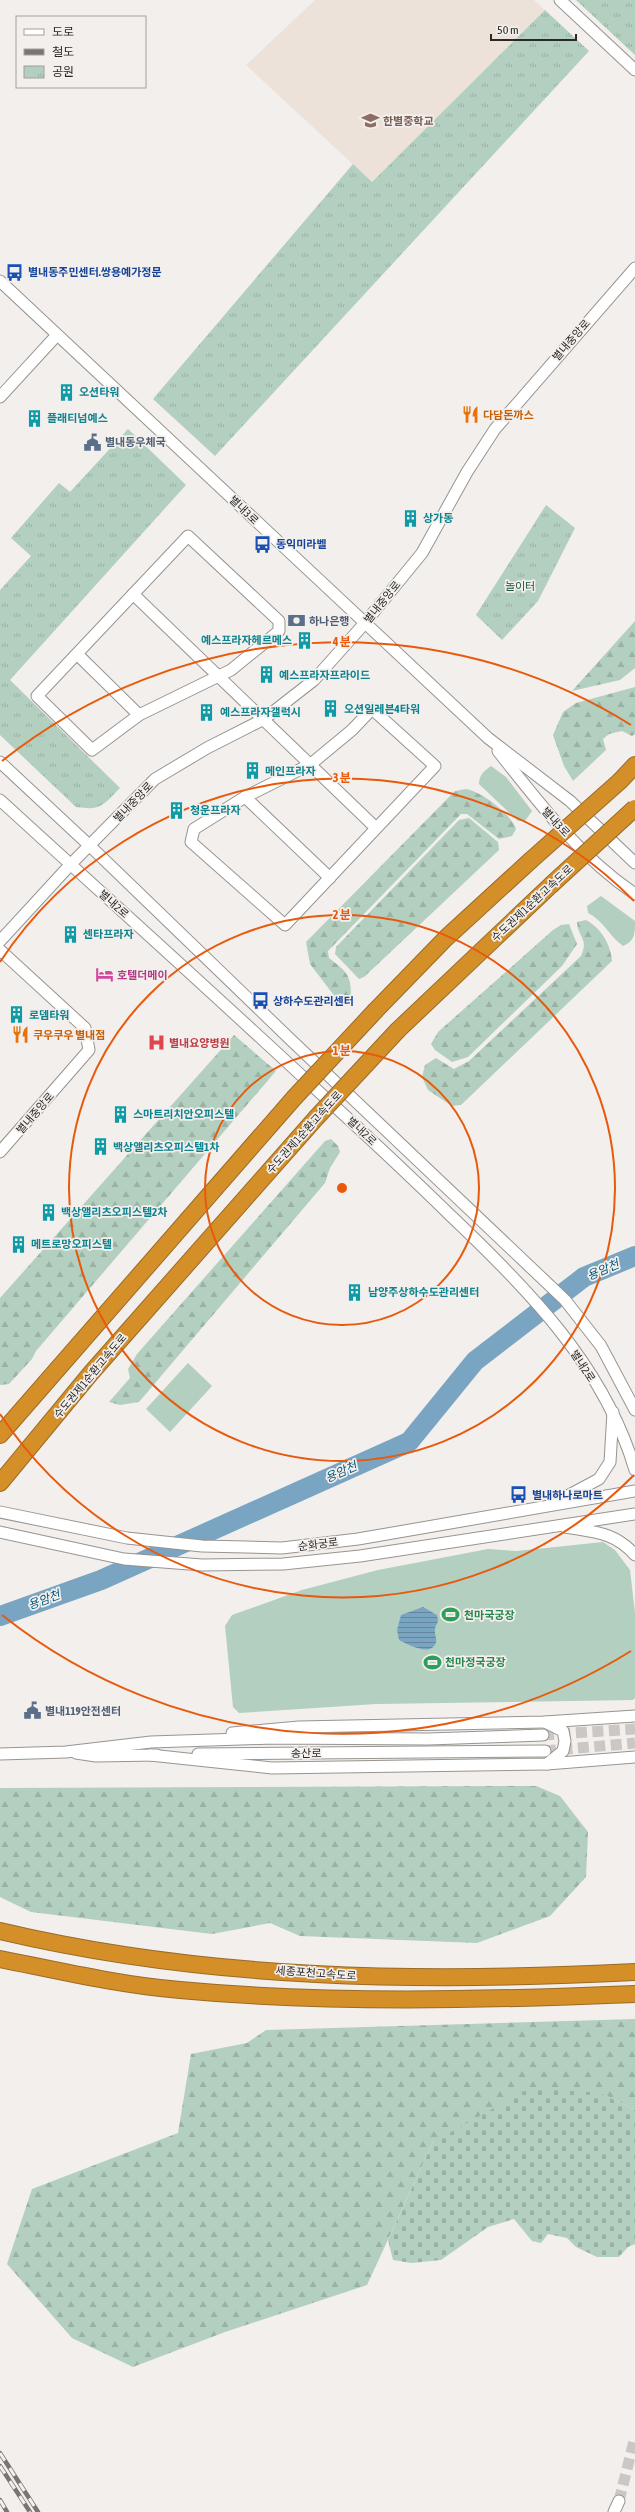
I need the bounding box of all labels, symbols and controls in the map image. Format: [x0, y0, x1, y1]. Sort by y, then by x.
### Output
legend [16, 16, 146, 88]
scale bar [491, 16, 576, 42]
text: 50 m [497, 23, 519, 37]
text: 도로 [52, 25, 74, 39]
text: 철도 [52, 45, 74, 59]
text: 공원 [52, 65, 74, 79]
school or university icon: 한별중학교 [360, 111, 380, 131]
place label: 한별중학교 [383, 115, 434, 127]
bus stop icon: 별내동주민센터.쌍용예가정문 [5, 262, 25, 282]
place label: 별내동주민센터.쌍용예가정문 [28, 266, 162, 278]
street label: 별내중앙로 [550, 317, 592, 363]
building icon: 오션타워 [56, 382, 76, 402]
place label: 오션타워 [79, 386, 119, 398]
restaurant icon: 다담돈까스 [460, 405, 480, 425]
building icon: 플래티넘예스 [24, 408, 44, 428]
place label: 다담돈까스 [483, 409, 534, 421]
place label: 플래티넘예스 [47, 412, 108, 424]
public building icon: 별내동우체국 [82, 432, 102, 452]
place label: 별내동우체국 [105, 436, 166, 448]
street label: 별내3로 [227, 493, 261, 527]
building icon: 상가동 [400, 508, 420, 528]
place label: 상가동 [423, 512, 453, 524]
bus stop icon: 동익미라벨 [253, 534, 273, 554]
place label: 동익미라벨 [276, 538, 327, 550]
street label: 별내중앙로 [361, 579, 403, 625]
park label: 놀이터 [505, 580, 535, 592]
bank icon: 하나은행 [286, 611, 306, 631]
place label: 하나은행 [309, 615, 349, 627]
building icon: 예스프라자헤르메스 [295, 630, 315, 650]
place label: 예스프라자헤르메스 [201, 634, 292, 646]
text: 4 분 [332, 635, 351, 649]
building icon: 예스프라자프라이드 [256, 665, 276, 685]
place label: 예스프라자프라이드 [279, 669, 370, 681]
building icon: 오션일레븐4타워 [321, 699, 341, 719]
building icon: 예스프라자갤럭시 [197, 702, 217, 722]
place label: 오션일레븐4타워 [344, 703, 420, 715]
place label: 예스프라자갤럭시 [220, 706, 301, 718]
building icon: 메인프라자 [242, 761, 262, 781]
place label: 메인프라자 [265, 765, 316, 777]
text: 3 분 [333, 771, 351, 785]
street label: 별내중앙로 [111, 780, 155, 824]
building icon: 청운프라자 [167, 800, 187, 820]
place label: 청운프라자 [190, 804, 241, 816]
street label: 별내3로 [539, 805, 573, 839]
street label: 수도권제1순환고속도로 [489, 862, 575, 944]
street label: 별내2로 [97, 888, 131, 920]
text: 2 분 [333, 908, 351, 922]
building icon: 센타프라자 [60, 924, 80, 944]
place label: 센타프라자 [83, 928, 134, 940]
hotel icon: 호텔더메이 [94, 965, 114, 985]
place label: 호텔더메이 [117, 969, 168, 981]
bus stop icon: 상하수도관리센터 [250, 991, 270, 1011]
place label: 상하수도관리센터 [273, 995, 354, 1007]
building icon: 로뎀타워 [6, 1005, 26, 1025]
place label: 로뎀타워 [29, 1009, 69, 1021]
restaurant icon: 쿠우쿠우 별내점 [10, 1025, 30, 1045]
place label: 쿠우쿠우 별내점 [33, 1029, 105, 1041]
hospital icon: 별내요양병원 [146, 1033, 166, 1053]
place label: 별내요양병원 [169, 1037, 230, 1049]
text: 1 분 [333, 1044, 351, 1058]
street label: 수도권제1순환고속도로 [264, 1088, 344, 1176]
street label: 별내중앙로 [14, 1090, 56, 1136]
building icon: 스마트리치안오피스텔 [110, 1104, 130, 1124]
place label: 스마트리치안오피스텔 [133, 1108, 234, 1120]
street label: 별내2로 [345, 1114, 379, 1148]
building icon: 백상앨리츠오피스텔1차 [90, 1137, 110, 1157]
place label: 백상앨리츠오피스텔1차 [113, 1141, 219, 1153]
centre of rings [335, 1181, 349, 1195]
building icon: 백상앨리츠오피스텔2차 [38, 1202, 58, 1222]
place label: 백상앨리츠오피스텔2차 [61, 1206, 167, 1218]
building icon: 메트로망오피스텔 [8, 1234, 28, 1254]
place label: 메트로망오피스텔 [31, 1238, 112, 1250]
water label: 용암천 [585, 1256, 623, 1283]
building icon: 남양주상하수도관리센터 [345, 1282, 365, 1302]
place label: 남양주상하수도관리센터 [368, 1286, 479, 1298]
street label: 수도권제1순환고속도로 [51, 1331, 129, 1421]
street label: 별내2로 [568, 1348, 598, 1384]
water label: 용암천 [323, 1458, 361, 1485]
bus stop icon: 별내하나로마트 [509, 1485, 529, 1505]
place label: 별내하나로마트 [532, 1489, 603, 1501]
street label: 순화궁로 [297, 1536, 339, 1552]
water label: 용암천 [26, 1587, 64, 1612]
sports icon: 천마국궁장 [441, 1605, 461, 1625]
place label: 천마국궁장 [464, 1609, 515, 1621]
sports icon: 천마정국궁장 [422, 1652, 442, 1672]
place label: 천마정국궁장 [445, 1656, 506, 1668]
public building icon: 별내119안전센터 [22, 1701, 42, 1721]
place label: 별내119안전센터 [45, 1705, 121, 1717]
street label: 송산로 [291, 1747, 321, 1759]
street label: 세종포천고속도로 [275, 1964, 357, 1982]

